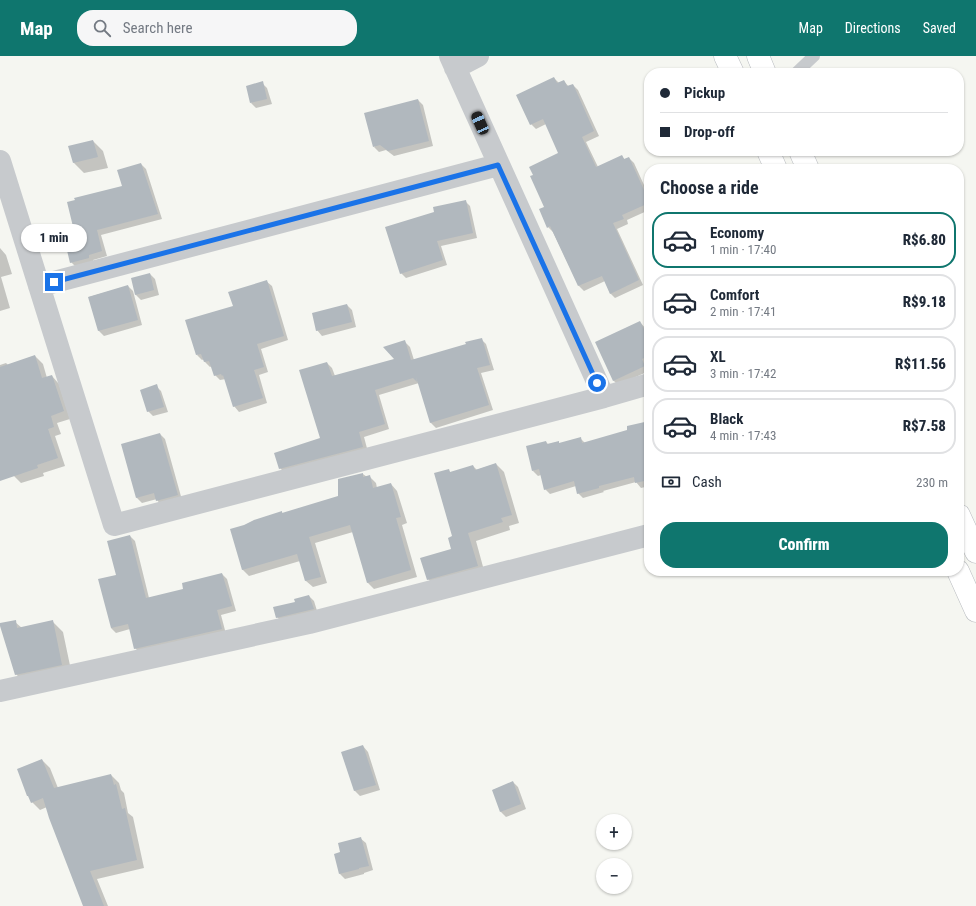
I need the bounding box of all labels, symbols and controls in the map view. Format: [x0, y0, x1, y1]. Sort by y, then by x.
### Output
search box [77, 10, 357, 46]
text: Map [20, 17, 53, 40]
icon: search [91, 17, 113, 39]
text: Search here [123, 19, 193, 37]
text: Map [799, 20, 823, 36]
text: Directions [845, 20, 901, 36]
text: Saved [923, 20, 956, 36]
text: Pickup [684, 84, 725, 102]
car [470, 110, 490, 136]
text: Drop-off [684, 123, 735, 141]
text: Choose a ride [660, 177, 759, 198]
icon: car [662, 222, 698, 258]
callout: 1 min [21, 224, 87, 252]
text: Economy [710, 224, 764, 242]
text: 1 min [40, 230, 68, 245]
text: R$6.80 [903, 231, 946, 249]
text: 1 min · 17:40 [710, 242, 776, 257]
route end [45, 273, 63, 291]
icon: car [662, 284, 698, 320]
text: Comfort [710, 286, 759, 304]
text: R$9.18 [903, 293, 946, 311]
text: 2 min · 17:41 [710, 304, 776, 319]
icon: car [662, 346, 698, 382]
text: XL [710, 348, 726, 366]
text: R$11.56 [895, 355, 946, 373]
text: 3 min · 17:42 [710, 366, 776, 381]
route start [588, 374, 606, 392]
icon: car [662, 408, 698, 444]
text: Black [710, 410, 743, 428]
text: R$7.58 [903, 417, 946, 435]
text: 4 min · 17:43 [710, 428, 776, 443]
icon: cash [660, 471, 682, 493]
text: Cash [692, 473, 722, 491]
text: 230 m [916, 475, 948, 490]
button: Confirm [660, 522, 948, 568]
map controls [596, 814, 632, 894]
button: + [596, 814, 632, 850]
button: − [596, 858, 632, 894]

